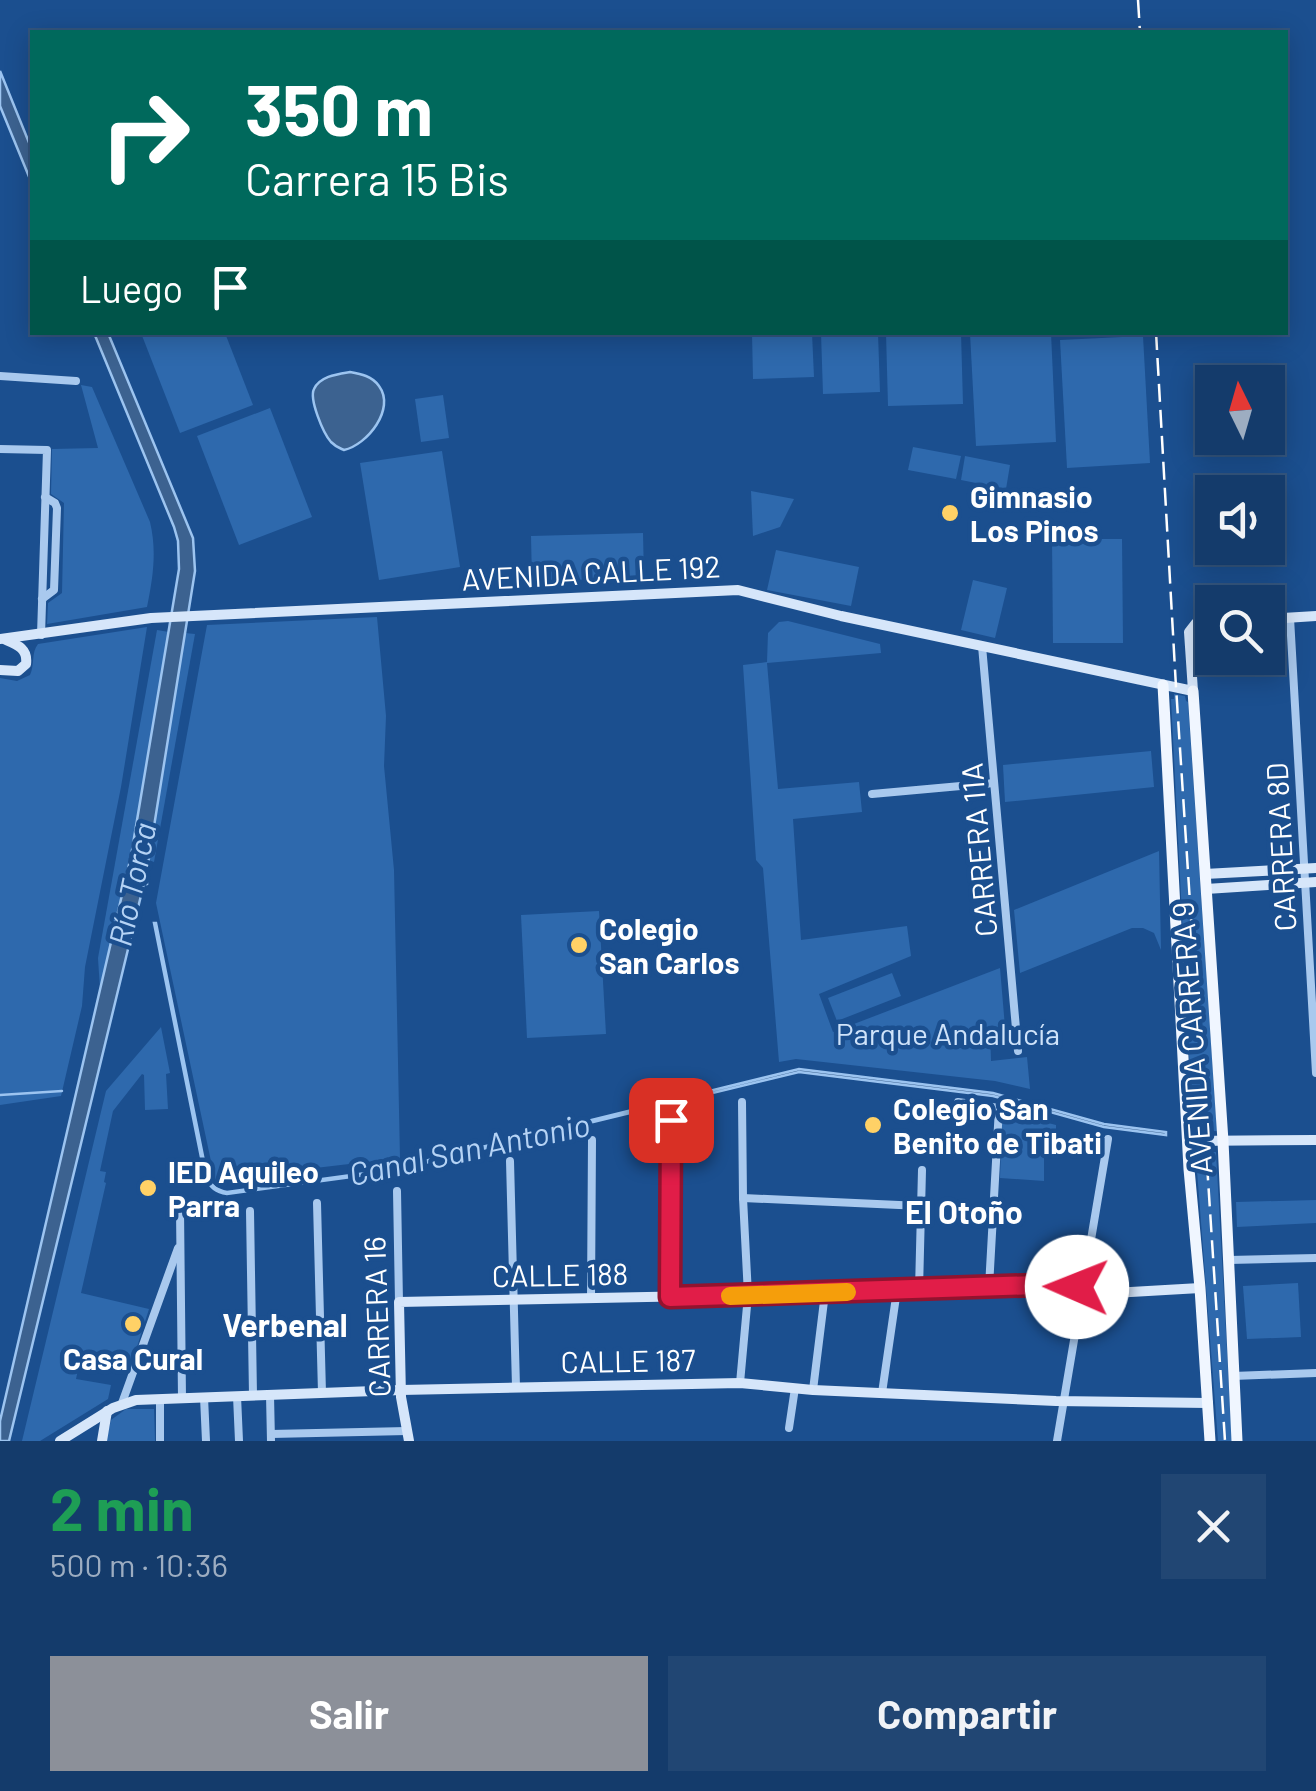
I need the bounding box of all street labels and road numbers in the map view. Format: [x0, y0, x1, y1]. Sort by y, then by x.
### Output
street label: AVENIDA CALLE 192 [461, 547, 721, 597]
street label: CARRERA 11A [952, 762, 1004, 938]
street label: CARRERA 8D [1258, 762, 1302, 932]
street label: AVENIDA CARRERA 9 [1164, 901, 1218, 1175]
street label: CARRERA 16 [355, 1236, 397, 1398]
street label: CALLE 188 [492, 1255, 628, 1293]
street label: CALLE 187 [560, 1341, 696, 1379]

